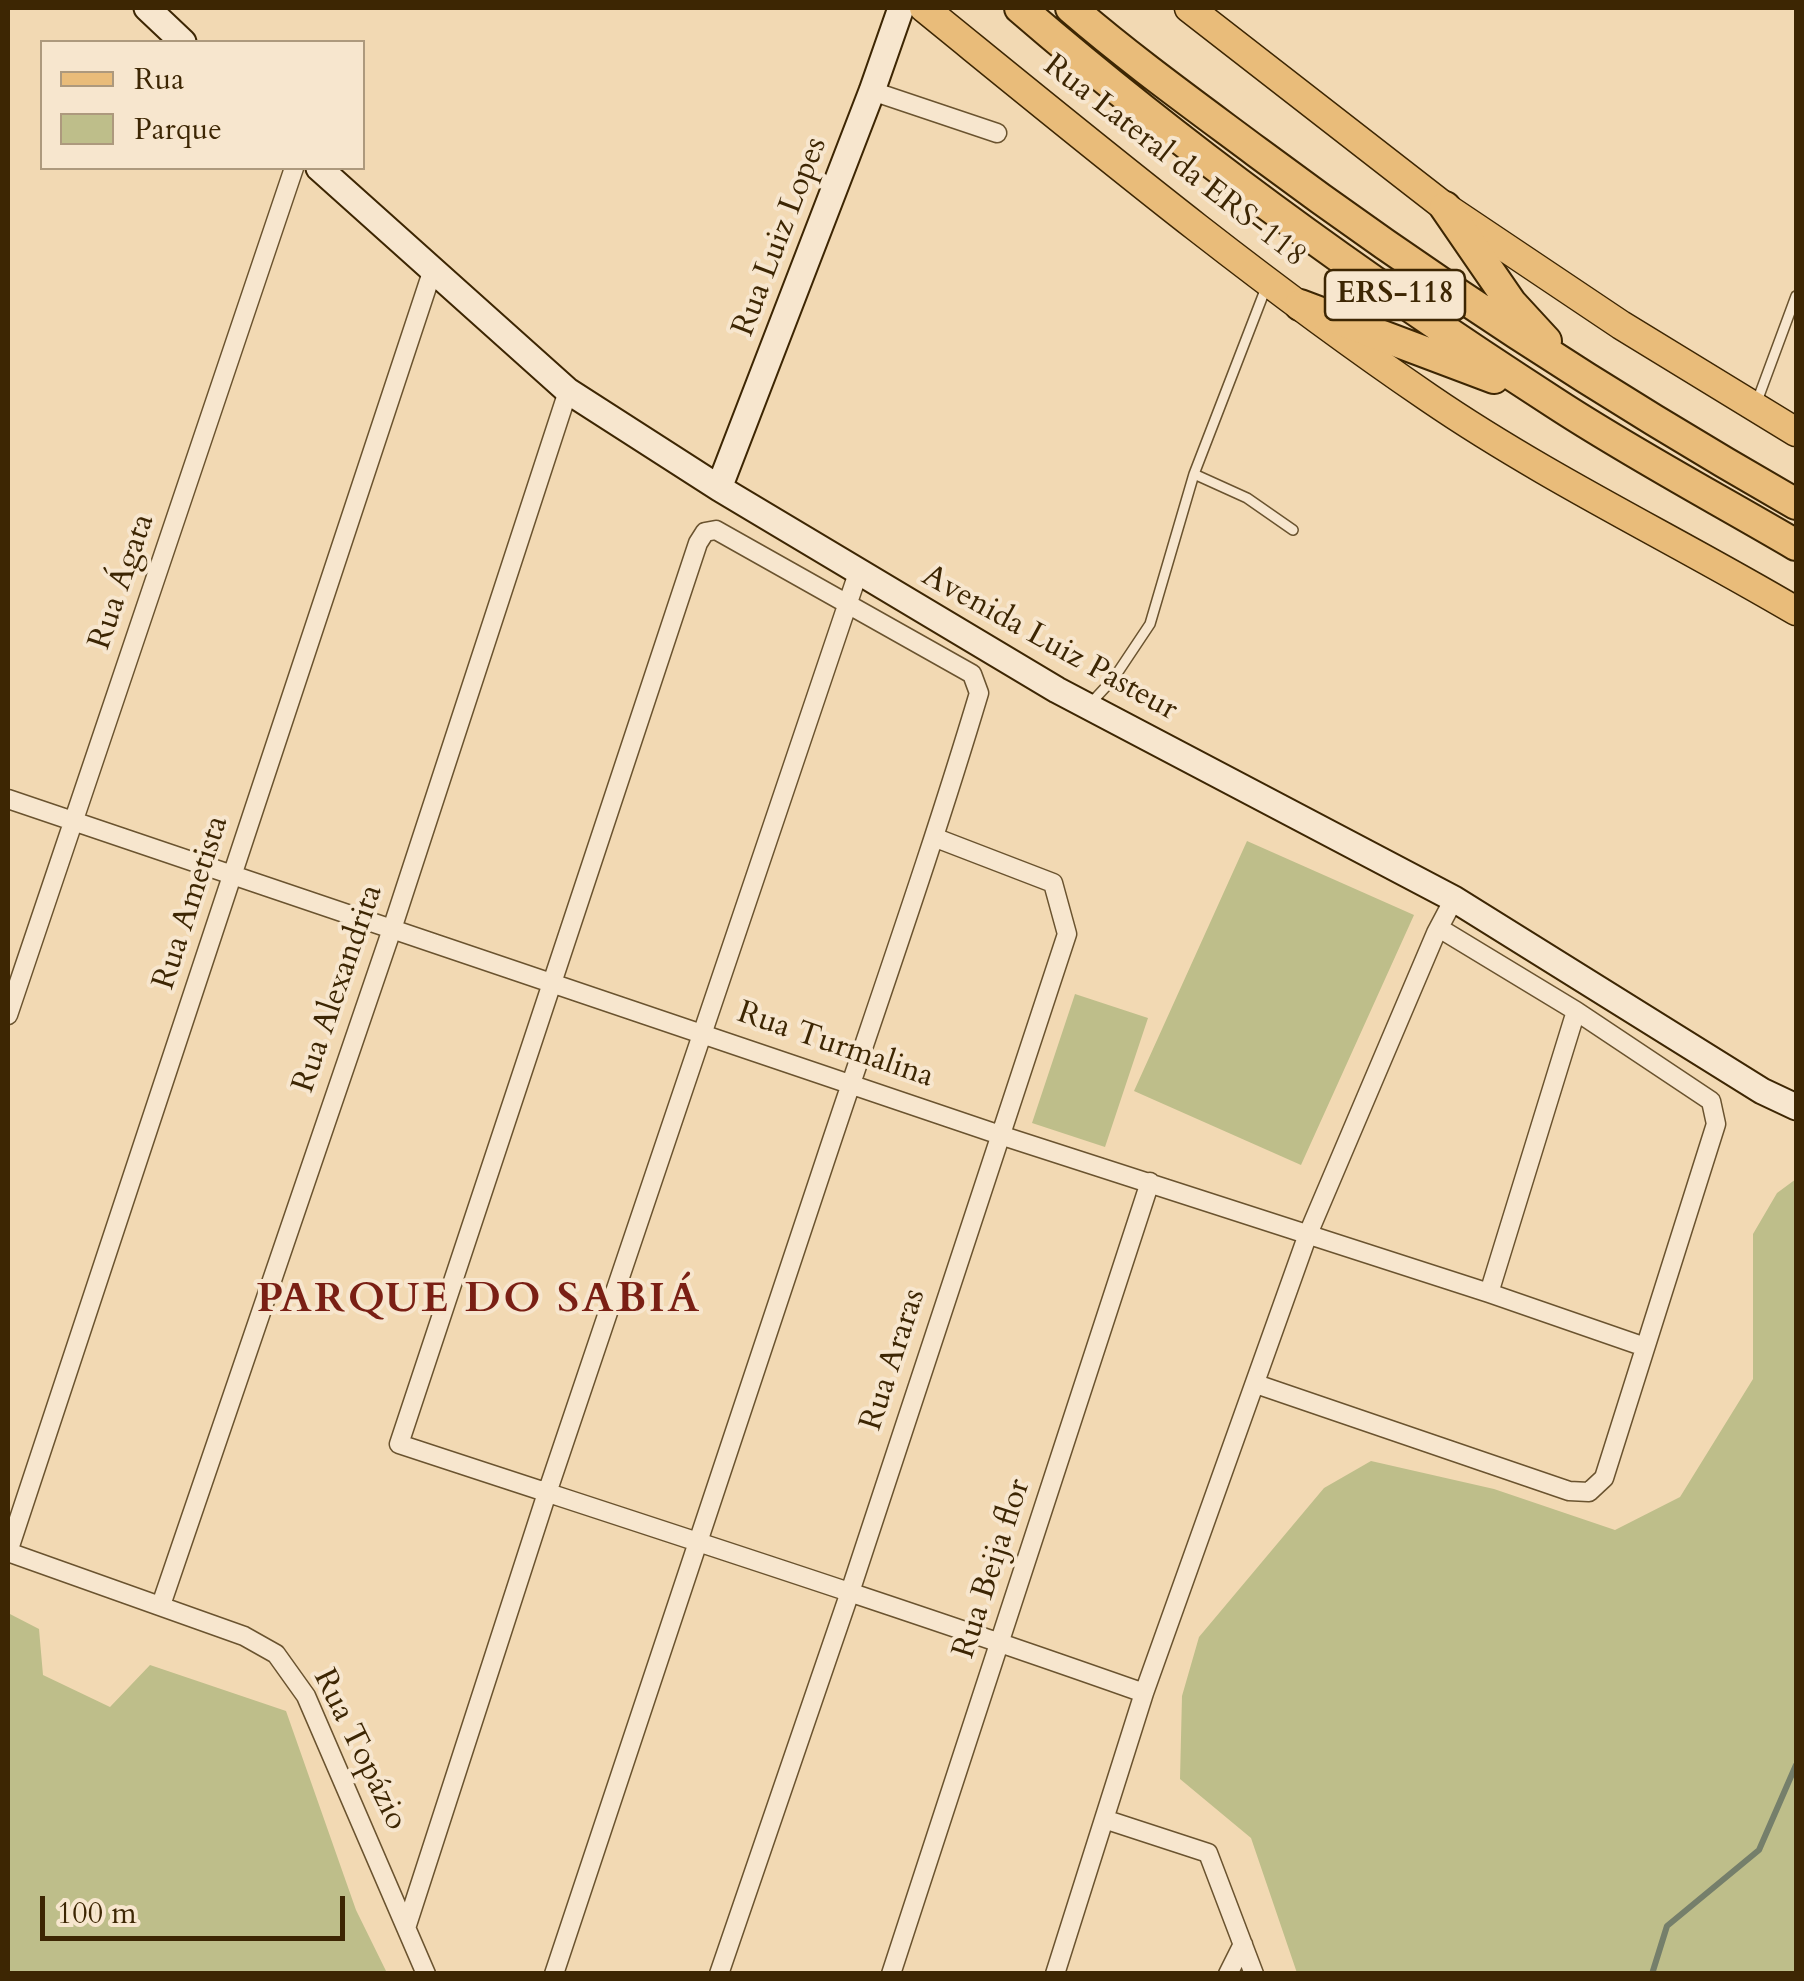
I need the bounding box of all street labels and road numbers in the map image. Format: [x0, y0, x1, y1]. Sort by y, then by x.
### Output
street label: Rua Lateral da ERS-118 [1035, 47, 1313, 277]
street label: Rua Luiz Lopes [725, 132, 837, 342]
road number: ERS-118 [1325, 270, 1465, 320]
street label: Rua Ágata [82, 509, 164, 655]
street label: Avenida Luiz Pasteur [915, 558, 1183, 730]
street label: Rua Ametista [146, 811, 238, 995]
street label: Rua Alexandrita [285, 880, 393, 1098]
street label: Rua Turmalina [732, 994, 938, 1098]
street label: Rua Araras [853, 1284, 935, 1436]
street label: Rua Beija flor [946, 1475, 1040, 1663]
street label: Rua Topázio [304, 1663, 414, 1837]

